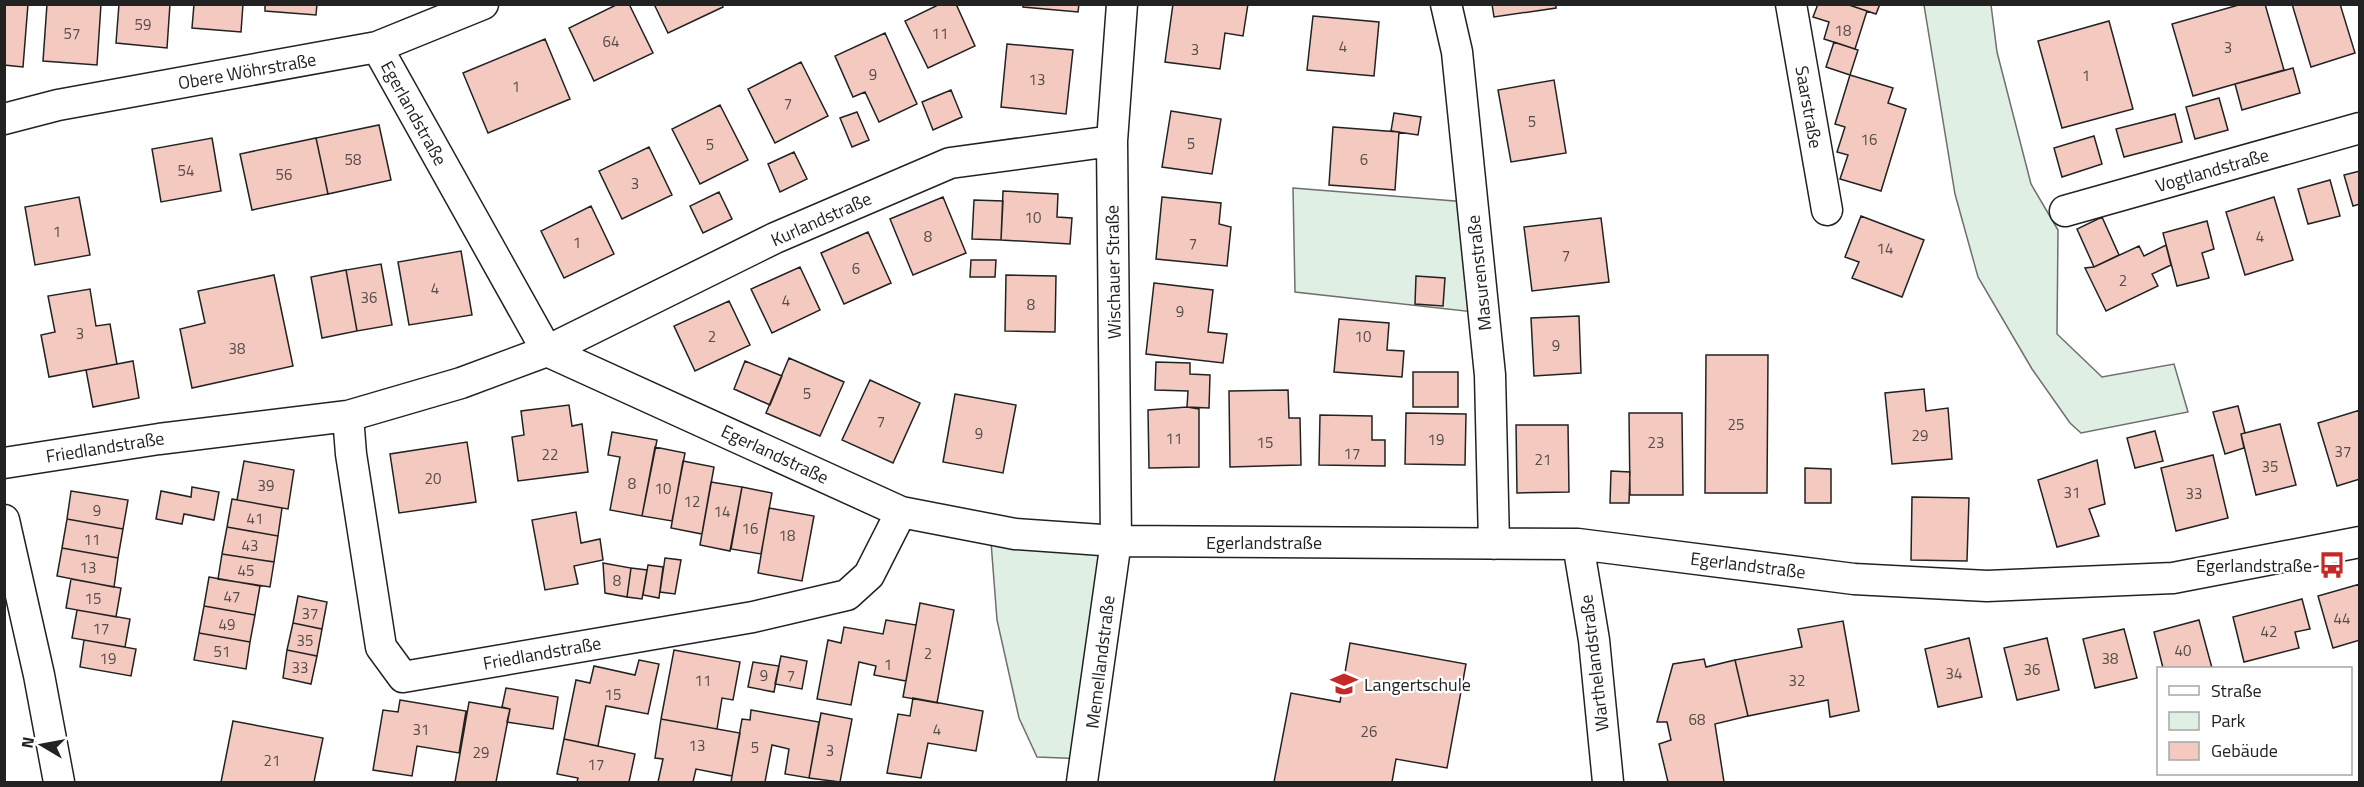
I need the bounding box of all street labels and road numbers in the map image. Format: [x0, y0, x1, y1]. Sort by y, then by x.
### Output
street label: Obere Wöhrstraße [176, 46, 318, 96]
street label: Egerlandstraße [374, 56, 454, 170]
street label: Saarstraße [1788, 64, 1830, 150]
street label: Vogtlandstraße [2152, 141, 2272, 199]
street label: Kurlandstraße [766, 185, 876, 253]
street label: Wischauer Straße [1098, 205, 1128, 339]
street label: Masurenstraße [1459, 214, 1499, 332]
street label: Egerlandstraße [717, 417, 833, 491]
street label: Friedlandstraße [44, 424, 166, 470]
street label: Egerlandstraße [1206, 529, 1322, 556]
street label: Egerlandstraße [1689, 545, 1807, 585]
street label: Warthelandstraße [1572, 593, 1616, 733]
street label: Memellandstraße [1078, 594, 1122, 730]
street label: Friedlandstraße [481, 629, 603, 677]

